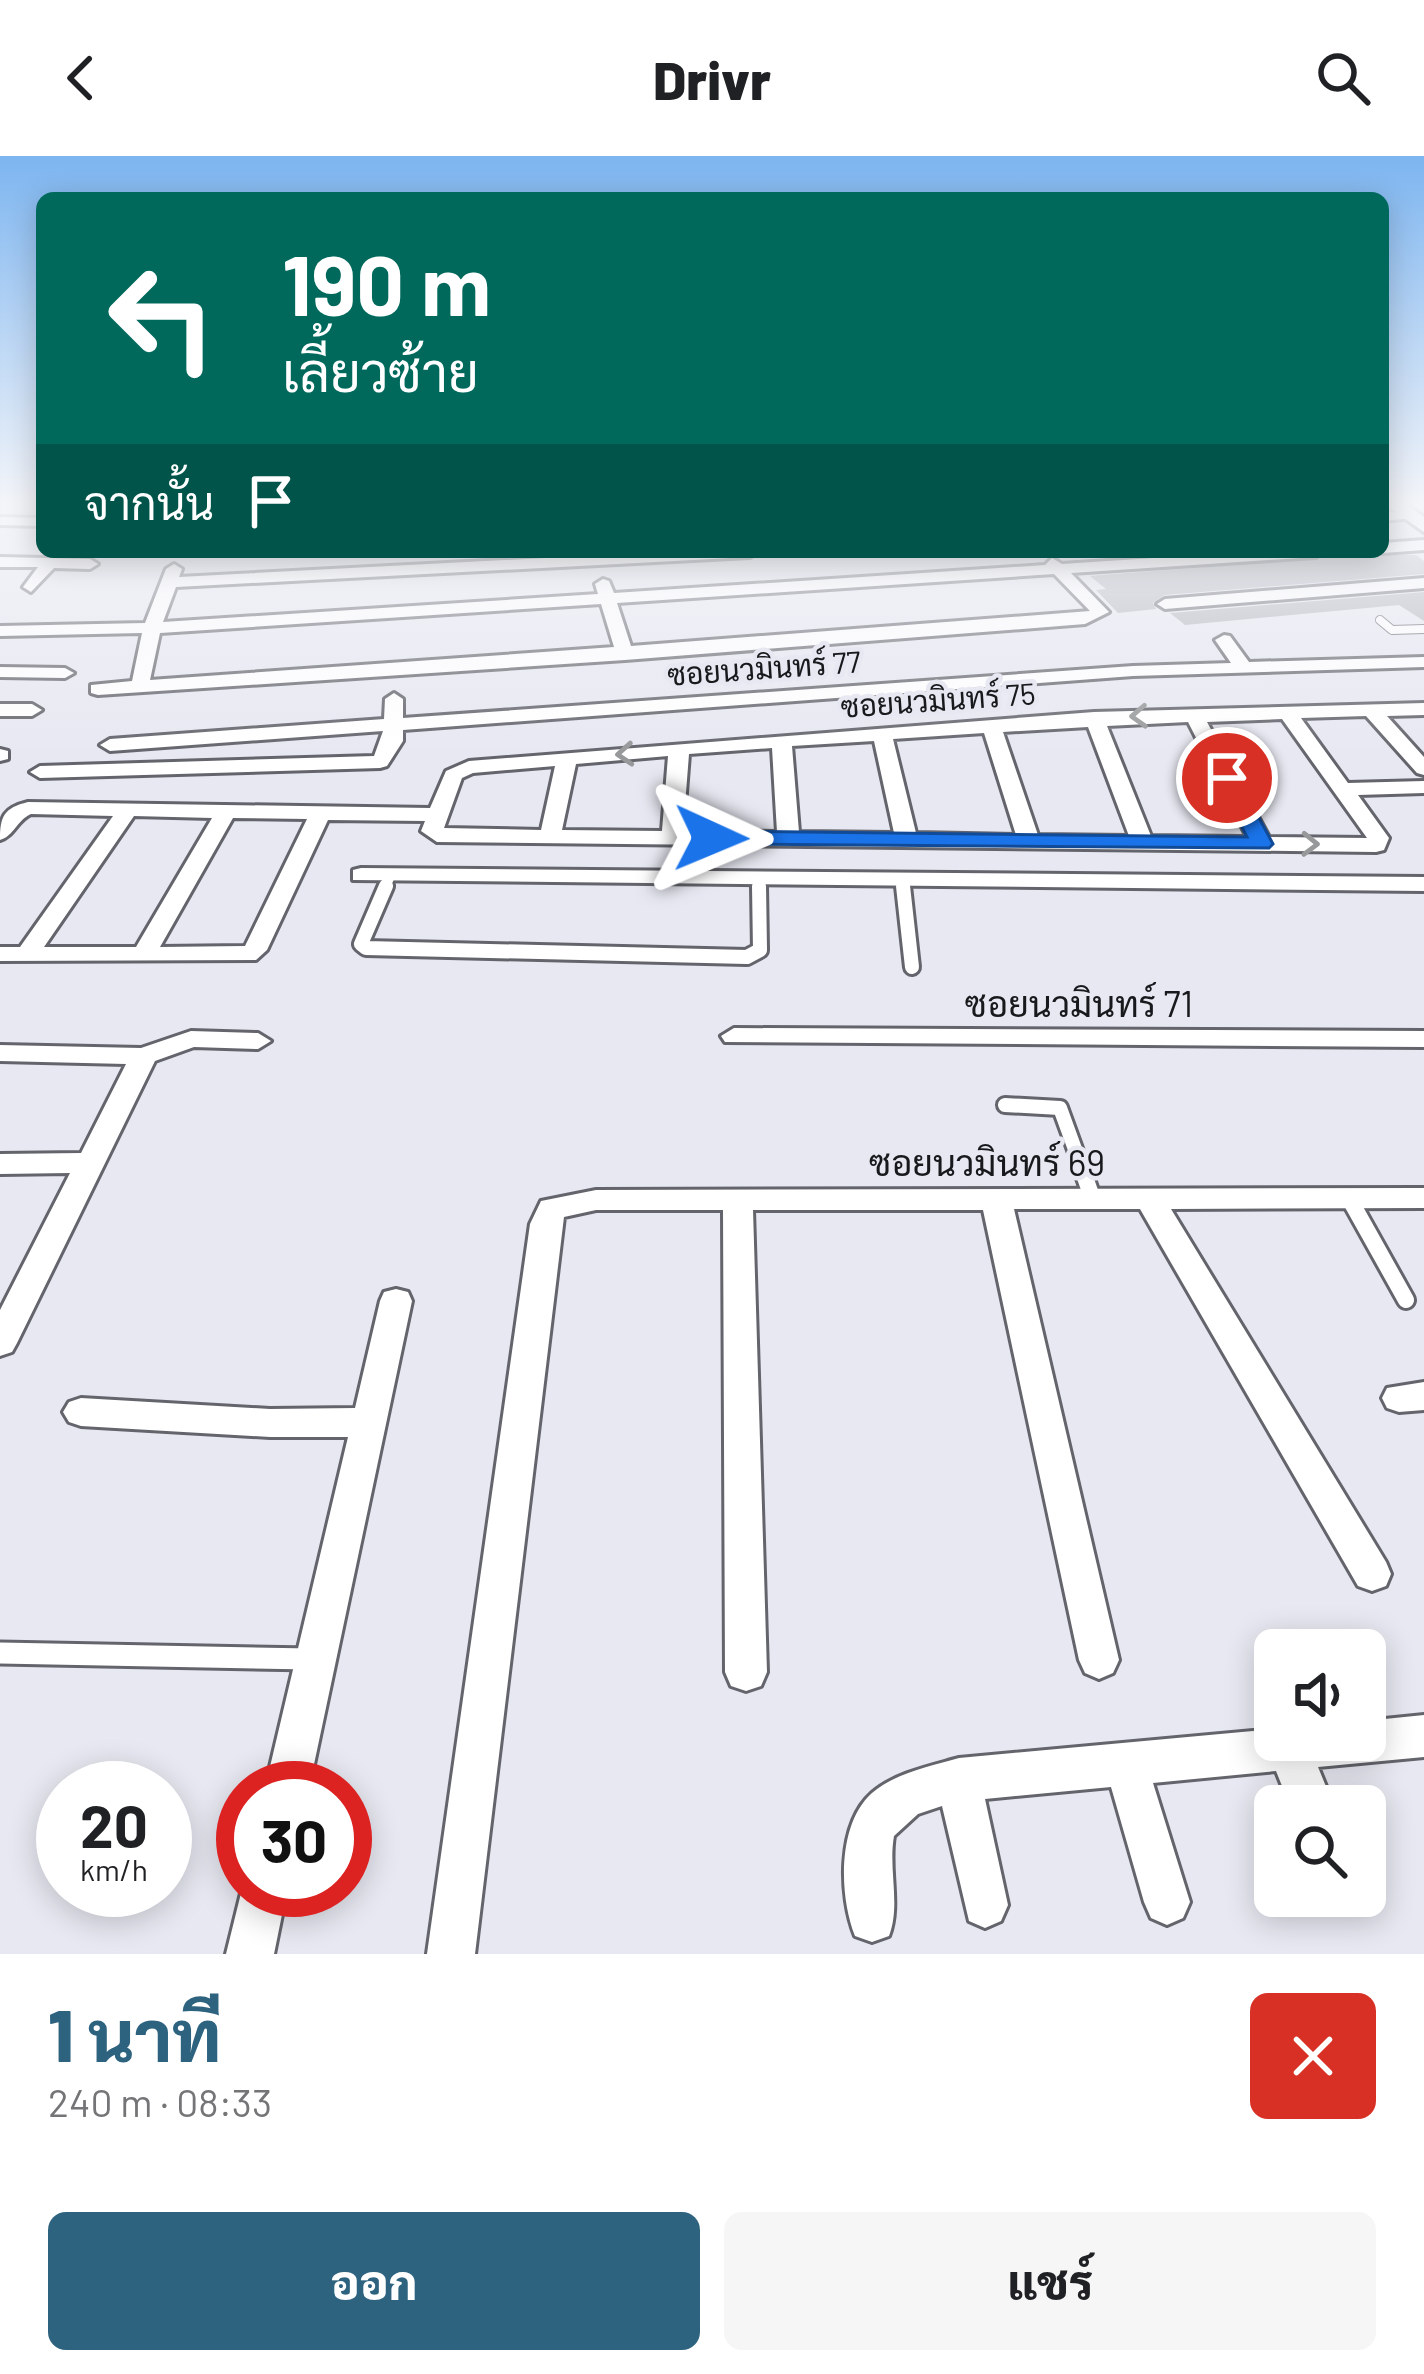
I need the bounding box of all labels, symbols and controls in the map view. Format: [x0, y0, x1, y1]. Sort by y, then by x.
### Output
icon: back [48, 45, 114, 111]
icon: search [1310, 45, 1376, 111]
text: Drivr [653, 46, 771, 111]
text: 190 m [282, 232, 491, 333]
icon: left [84, 240, 240, 396]
text: เลี้ยวซ้าย [282, 338, 479, 403]
icon: arrive [238, 468, 304, 534]
text: จากนั้น [84, 475, 214, 529]
street label: ซอยนวมินทร์ 77 [666, 642, 862, 692]
street label: ซอยนวมินทร์ 75 [839, 674, 1037, 724]
one-way arrow [1129, 703, 1148, 729]
pin [1176, 727, 1278, 829]
one-way arrow [615, 740, 634, 766]
icon: arrive [1194, 745, 1260, 811]
position arrow [648, 775, 774, 901]
one-way arrow [1302, 831, 1320, 857]
street label: ซอยนวมินทร์ 71 [965, 981, 1193, 1024]
street label: ซอยนวมินทร์ 69 [869, 1140, 1105, 1183]
map controls [1254, 1629, 1386, 1917]
button: sound [1254, 1629, 1386, 1761]
speed limit sign: 30 [216, 1761, 372, 1917]
button: search [1254, 1785, 1386, 1917]
text: 20 [80, 1788, 148, 1860]
text: km/h [80, 1851, 148, 1887]
text: 1 นาที [48, 1990, 222, 2076]
button: close [1250, 1993, 1376, 2119]
text: 240 m · 08:33 [48, 2078, 272, 2125]
button: ออก [48, 2212, 700, 2350]
button: แชร์ [724, 2212, 1376, 2350]

